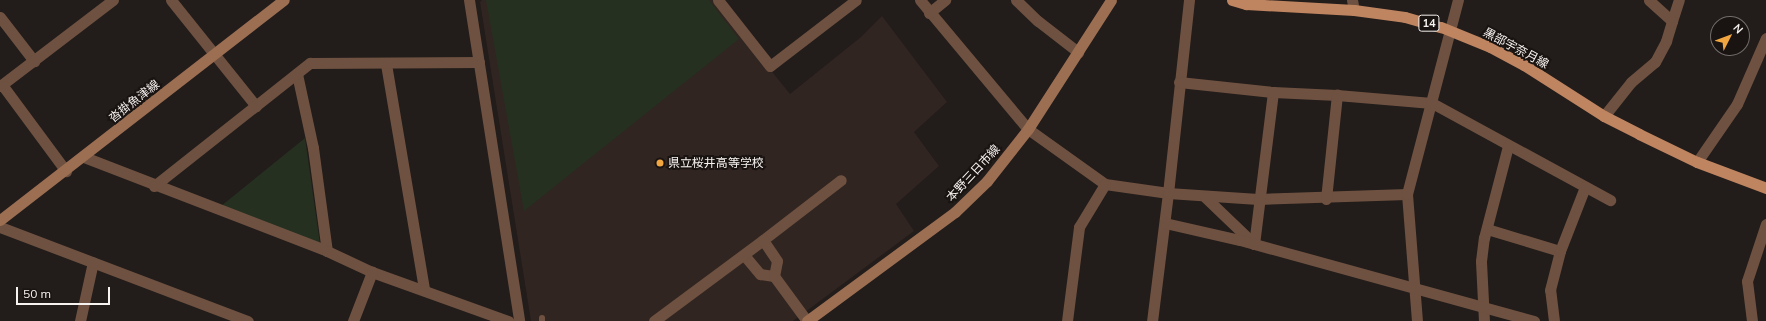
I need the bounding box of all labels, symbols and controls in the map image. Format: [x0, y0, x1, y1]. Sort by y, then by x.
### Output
road number: 14 [1418, 14, 1440, 32]
north arrow [1710, 16, 1750, 56]
text: N [1730, 21, 1746, 36]
street label: 黒部宇奈月線 [1481, 25, 1551, 71]
street label: 沓掛魚津線 [106, 77, 162, 125]
street label: 本野三日市線 [943, 142, 1003, 204]
place label: 県立桜井高等学校 [668, 156, 764, 170]
marker: 県立桜井高等学校 [655, 158, 665, 168]
scale bar [18, 279, 112, 305]
text: 50 m [23, 286, 51, 301]

